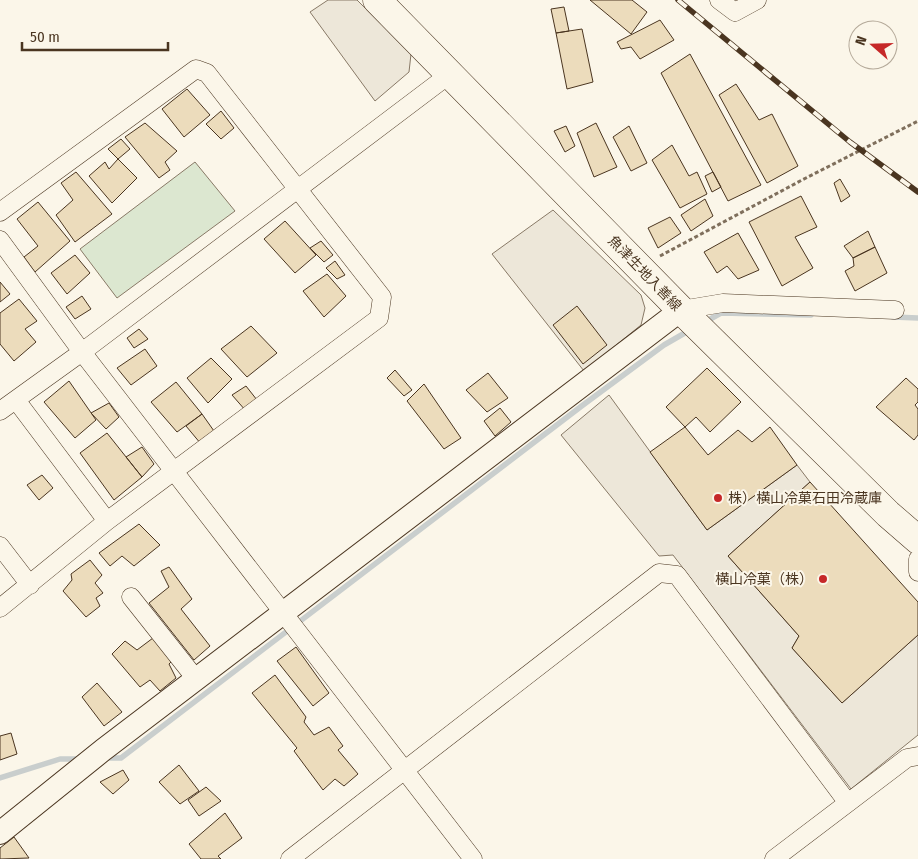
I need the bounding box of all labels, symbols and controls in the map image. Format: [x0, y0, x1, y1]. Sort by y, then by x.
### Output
scale bar [22, 20, 169, 52]
north arrow [848, 20, 898, 70]
text: 50 m [30, 28, 60, 46]
text: N [852, 34, 871, 48]
street label: 魚津生地入善線 [604, 232, 685, 314]
place label: 株）横山冷菓石田冷蔵庫 [728, 490, 882, 507]
marker: 株）横山冷菓石田冷蔵庫 [712, 492, 724, 504]
place label: 横山冷菓（株） [715, 571, 813, 588]
marker: 横山冷菓（株） [817, 573, 829, 585]

